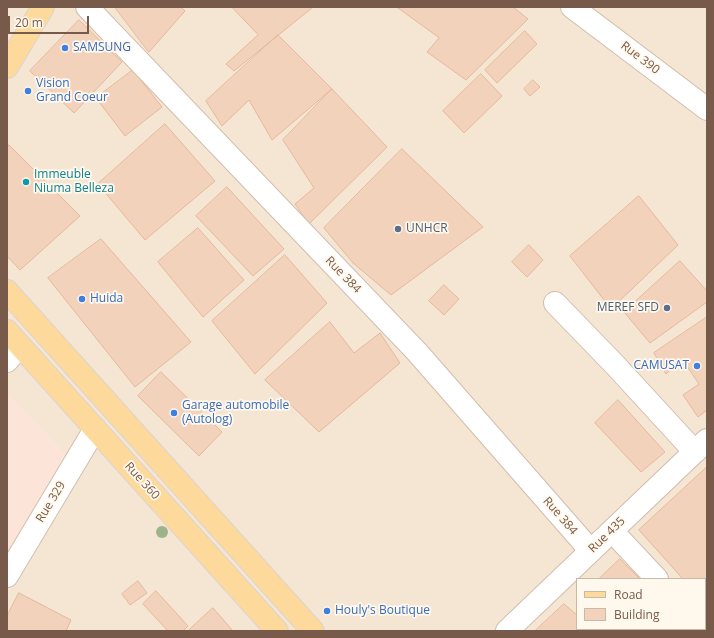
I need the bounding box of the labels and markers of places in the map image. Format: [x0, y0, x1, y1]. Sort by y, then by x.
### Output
place label: SAMSUNG [73, 41, 131, 55]
marker: SAMSUNG [60, 43, 70, 53]
place label: Vision Grand Coeur [36, 77, 108, 105]
marker: Vision Grand Coeur [23, 86, 33, 96]
place label: Immeuble Niuma Belleza [34, 168, 114, 196]
marker: Immeuble Niuma Belleza [21, 177, 31, 187]
place label: UNHCR [406, 222, 448, 236]
marker: UNHCR [393, 224, 403, 234]
place label: Huida [90, 292, 123, 306]
marker: Huida [77, 294, 87, 304]
place label: MEREF SFD [597, 301, 659, 315]
marker: MEREF SFD [662, 303, 672, 313]
place label: CAMUSAT [634, 359, 689, 373]
marker: CAMUSAT [692, 361, 702, 371]
place label: Garage automobile (Autolog) [182, 399, 289, 427]
marker: Garage automobile (Autolog) [169, 408, 179, 418]
place label: Houly's Boutique [335, 604, 430, 618]
marker: Houly's Boutique [322, 606, 332, 616]

